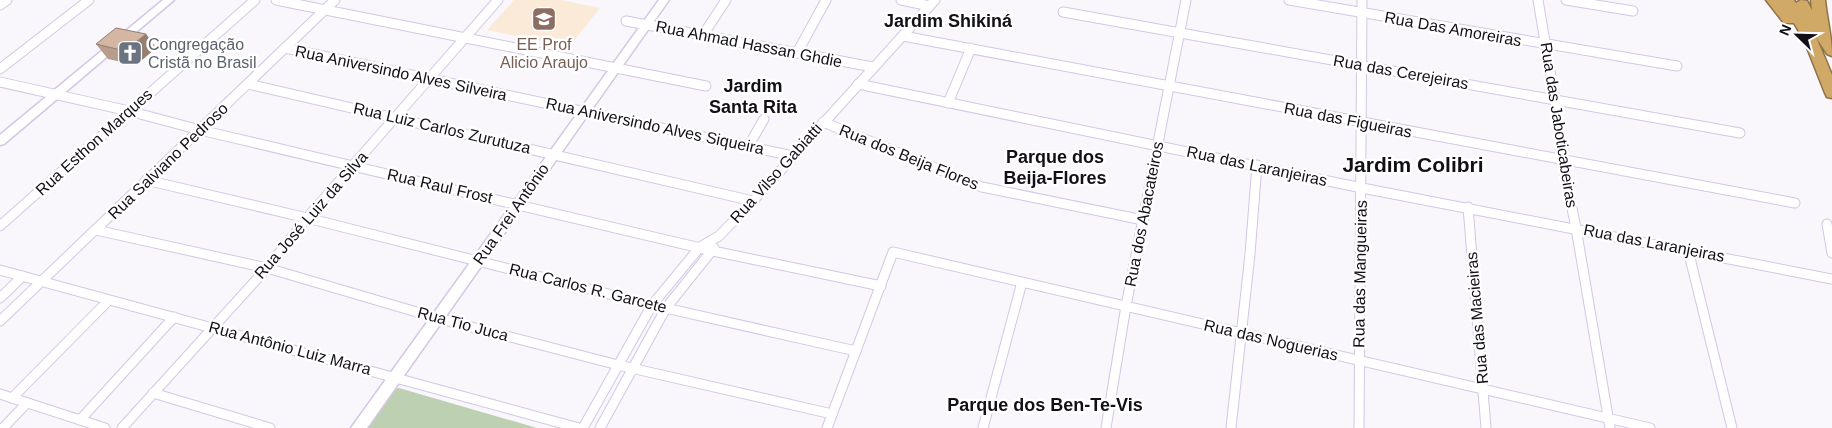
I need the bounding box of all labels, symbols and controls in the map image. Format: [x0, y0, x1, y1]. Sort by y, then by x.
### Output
school or university icon: EE Prof Alicio Araujo [531, 6, 557, 32]
street label: Rua Das Amoreiras [1383, 9, 1523, 49]
north arrow [1772, 10, 1822, 60]
district label: Jardim Shikiná [884, 11, 1013, 31]
street label: Rua Ahmad Hassan Ghdie [654, 18, 844, 70]
text: N [1776, 22, 1794, 38]
place label: Congregação Cristã no Brasil [148, 36, 256, 71]
place label: EE Prof Alicio Araujo [500, 36, 588, 71]
church icon: Congregação Cristã no Brasil [117, 40, 143, 66]
street label: Rua das Jaboticabeiras [1538, 41, 1580, 209]
street label: Rua Aniversindo Alves Silveira [294, 42, 509, 104]
street label: Rua das Cerejeiras [1332, 52, 1470, 92]
district label: Jardim Santa Rita [709, 76, 798, 117]
street label: Rua Esthon Marques [32, 85, 156, 199]
street label: Rua Aniversindo Alves Siqueira [544, 95, 766, 157]
street label: Rua Luiz Carlos Zurutuza [352, 99, 532, 157]
street label: Rua das Figueiras [1283, 99, 1413, 141]
street label: Rua Salviano Pedroso [105, 100, 231, 222]
street label: Rua Vilso Gabiatti [727, 120, 825, 226]
street label: Rua dos Beija Flores [837, 121, 981, 193]
street label: Rua dos Abacateiros [1122, 140, 1166, 288]
street label: Rua das Laranjeiras [1185, 143, 1329, 189]
district label: Parque dos Beija-Flores [1003, 147, 1107, 188]
street label: Rua José Luiz da Silva [251, 148, 371, 282]
district label: Jardim Colibri [1342, 153, 1484, 176]
street label: Rua Frei Antônio [470, 160, 552, 268]
street label: Rua Raul Frost [386, 166, 495, 207]
street label: Rua das Mangueiras [1350, 200, 1370, 348]
street label: Rua das Laranjeiras [1582, 221, 1726, 265]
street label: Rua das Macieiras [1463, 251, 1491, 385]
street label: Rua Carlos R. Garcete [507, 260, 669, 316]
street label: Rua Tio Juca [416, 304, 510, 344]
street label: Rua das Noguerias [1202, 316, 1340, 364]
street label: Rua Antônio Luiz Marra [207, 318, 373, 378]
district label: Parque dos Ben-Te-Vis [947, 395, 1143, 415]

